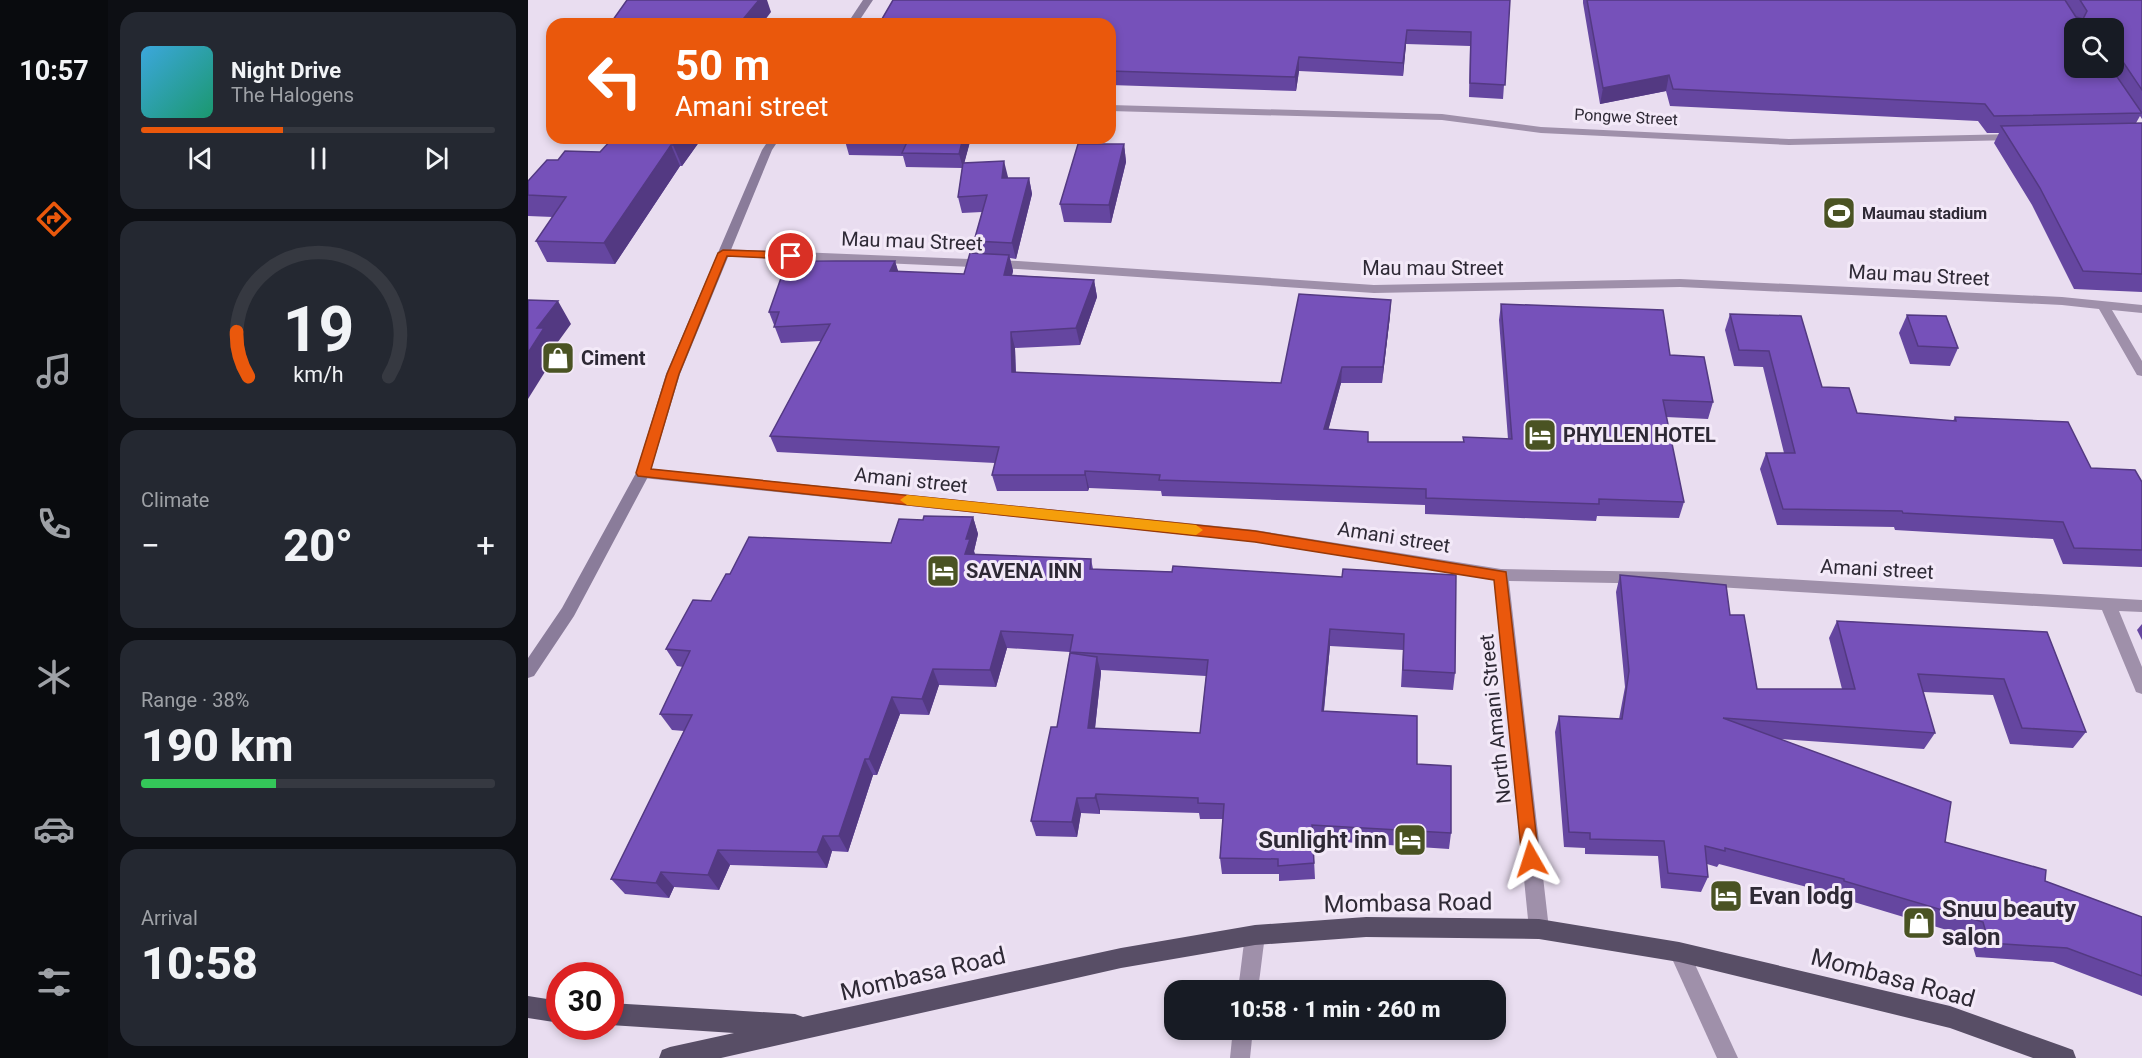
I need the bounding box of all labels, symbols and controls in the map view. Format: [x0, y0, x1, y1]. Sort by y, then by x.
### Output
map controls [2064, 18, 2124, 78]
button: search [2064, 18, 2124, 78]
text: 50 m [675, 41, 770, 90]
icon: left [576, 42, 654, 120]
text: 10:57 [19, 55, 89, 87]
text: Night Drive [231, 58, 341, 83]
text: The Halogens [231, 83, 354, 107]
text: Amani street [675, 91, 828, 123]
street label: Pongwe Street [1574, 105, 1678, 129]
icon: previous [184, 142, 217, 175]
icon: pause [302, 142, 335, 175]
icon: next [420, 142, 453, 175]
sports icon: Maumau stadium [1821, 195, 1857, 231]
icon: directions [33, 198, 75, 240]
place label: Maumau stadium [1862, 204, 1987, 223]
street label: Mau mau Street [841, 227, 983, 255]
pin [765, 230, 816, 281]
icon: arrive [774, 239, 807, 272]
street label: Mau mau Street [1362, 256, 1504, 280]
street label: Mau mau Street [1848, 259, 1990, 291]
text: 19 [282, 293, 354, 366]
shop icon: Ciment [540, 340, 576, 376]
place label: Ciment [581, 346, 646, 370]
icon: music [33, 350, 75, 392]
text: km/h [293, 362, 343, 387]
hotel icon: PHYLLEN HOTEL [1522, 417, 1558, 453]
place label: PHYLLEN HOTEL [1563, 423, 1716, 447]
street label: Amani street [853, 462, 969, 498]
text: Climate [141, 488, 209, 512]
icon: phone [33, 503, 75, 545]
street label: Amani street [1336, 516, 1452, 558]
text: 20° [283, 519, 353, 572]
text: − [141, 526, 160, 565]
text: + [476, 526, 495, 565]
hotel icon: SAVENA INN [925, 553, 961, 589]
street label: Amani street [1820, 554, 1934, 584]
place label: SAVENA INN [966, 559, 1082, 583]
street label: North Amani Street [1474, 633, 1516, 805]
icon: climate [33, 656, 75, 698]
text: Range · 38% [141, 688, 249, 712]
text: 190 km [141, 719, 293, 772]
icon: car [33, 808, 75, 850]
hotel icon: Sunlight inn [1392, 822, 1428, 858]
place label: Sunlight inn [1258, 826, 1387, 854]
position arrow [1499, 827, 1563, 891]
hotel icon: Evan lodg [1708, 878, 1744, 914]
place label: Evan lodg [1749, 882, 1854, 910]
street label: Mombasa Road [1323, 888, 1493, 918]
place label: Snuu beauty salon [1942, 895, 2077, 951]
shop icon: Snuu beauty salon [1901, 905, 1937, 941]
text: Arrival [141, 906, 198, 930]
text: 10:58 [141, 937, 258, 990]
street label: Mombasa Road [838, 941, 1008, 1007]
street label: Mombasa Road [1808, 943, 1978, 1013]
icon: filters [33, 961, 75, 1003]
speed limit sign: 30 [546, 962, 624, 1040]
text: 10:58 · 1 min · 260 m [1230, 997, 1440, 1022]

